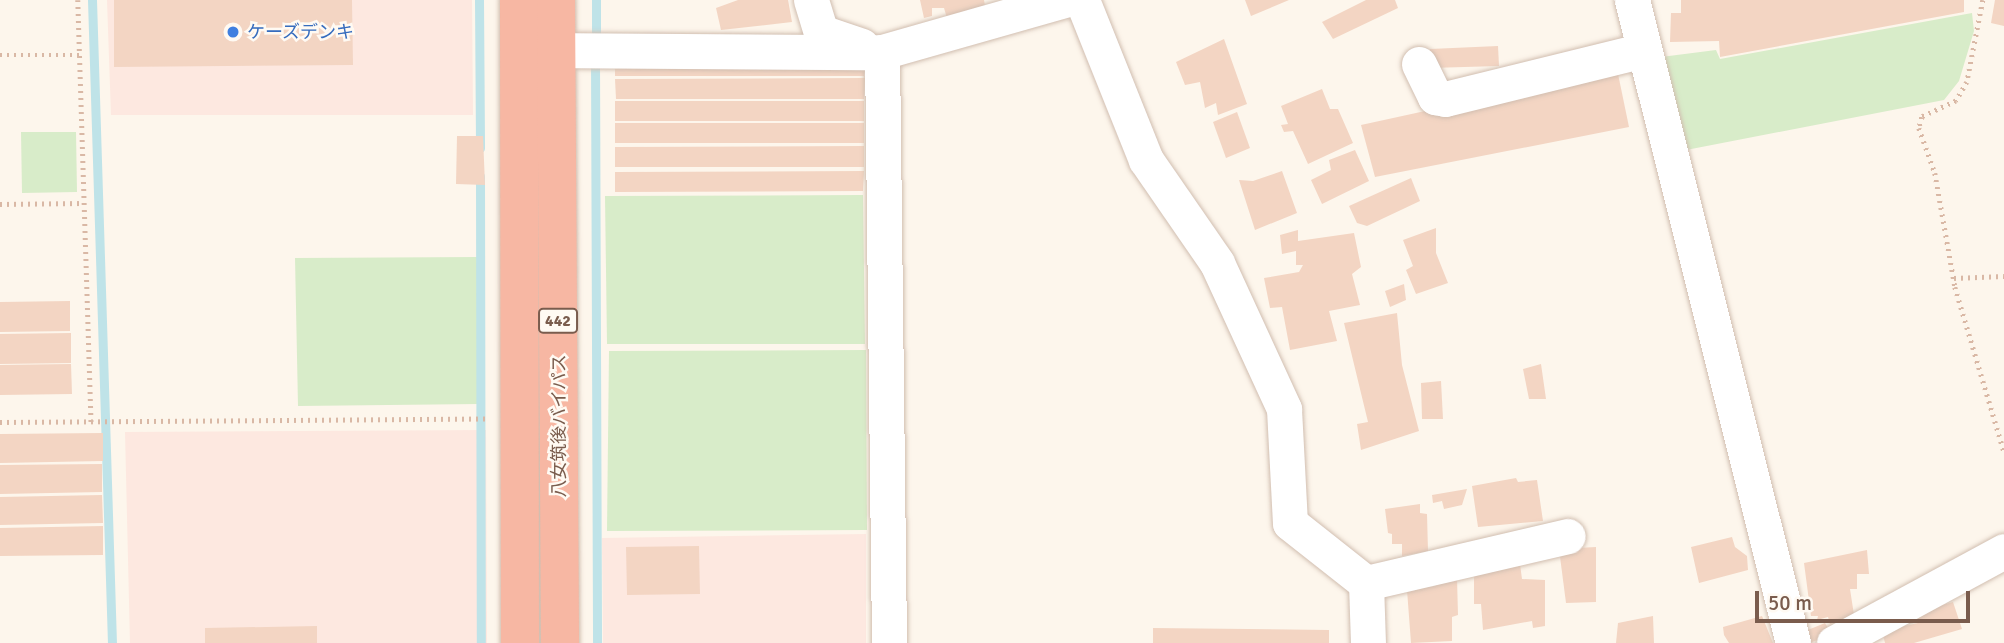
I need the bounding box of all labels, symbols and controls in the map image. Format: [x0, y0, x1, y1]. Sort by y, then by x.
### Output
place label: ケーズデンキ [247, 21, 355, 43]
marker: ケーズデンキ [225, 24, 241, 40]
road number: 442 [537, 308, 579, 334]
street label: 八女筑後バイパス [548, 354, 570, 498]
scale bar [1759, 576, 1974, 620]
text: 50 m [1768, 590, 1812, 616]

